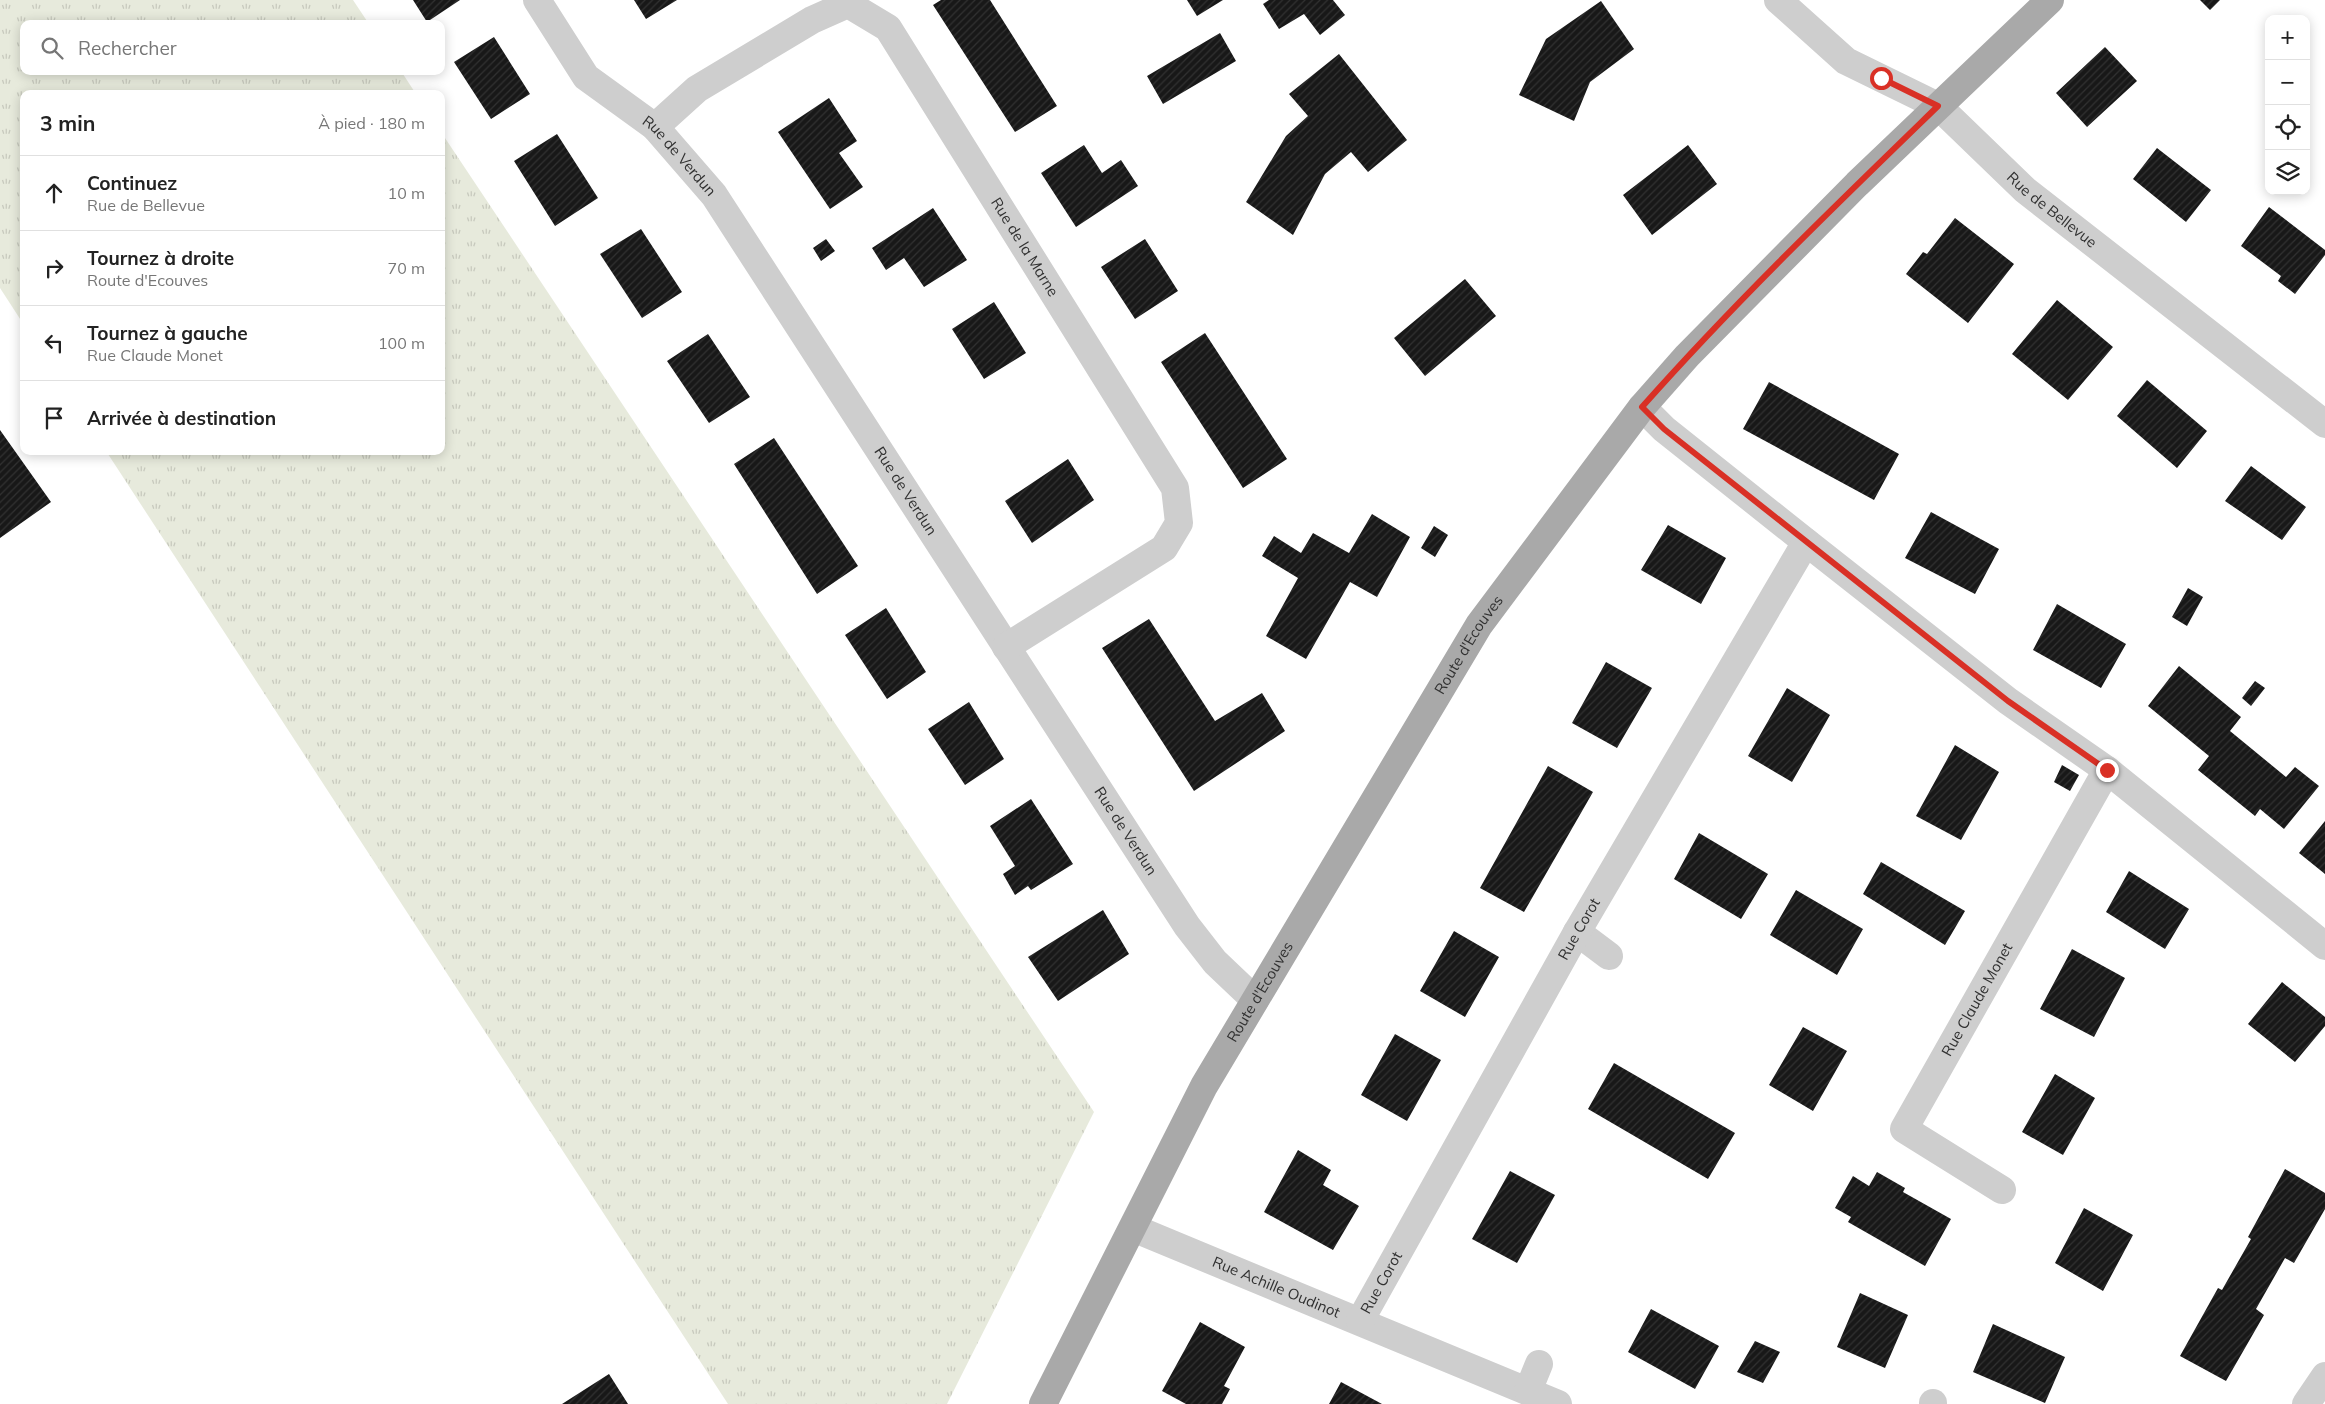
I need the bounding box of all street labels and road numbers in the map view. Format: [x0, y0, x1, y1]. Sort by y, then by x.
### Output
street label: Rue de Verdun [639, 111, 721, 200]
street label: Rue de Bellevue [2003, 168, 2101, 252]
street label: Rue de la Marne [987, 194, 1063, 300]
street label: Rue de Verdun [870, 443, 942, 539]
street label: Route d'Ecouves [1430, 591, 1507, 698]
street label: Rue de Verdun [1090, 783, 1162, 879]
street label: Rue Corot [1553, 894, 1604, 963]
street label: Route d'Ecouves [1222, 938, 1297, 1045]
street label: Rue Claude Monet [1937, 939, 2016, 1060]
street label: Rue Corot [1356, 1248, 1406, 1317]
street label: Rue Achille Oudinot [1210, 1252, 1343, 1322]

